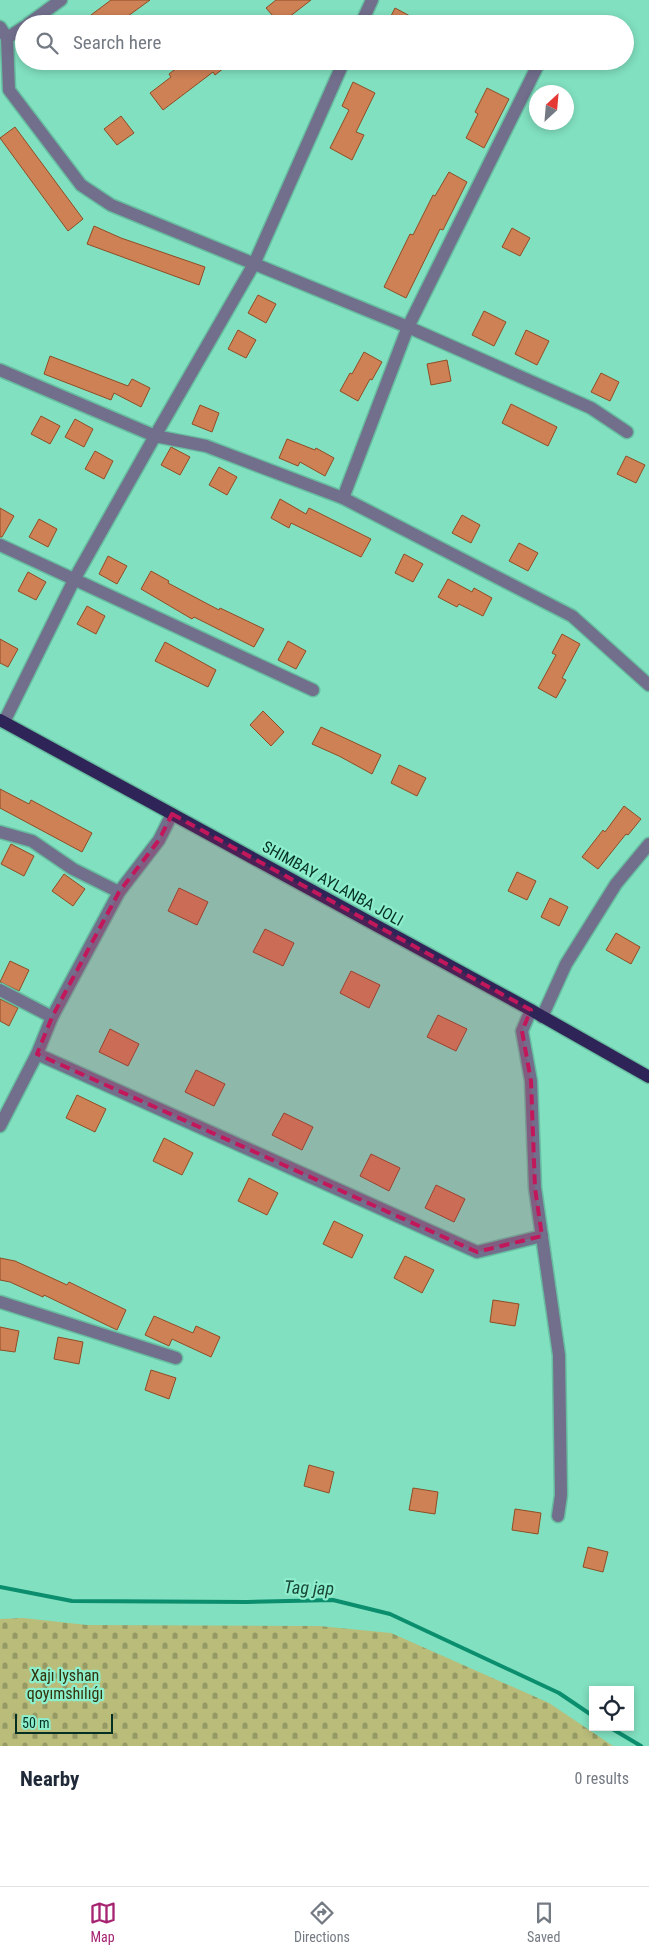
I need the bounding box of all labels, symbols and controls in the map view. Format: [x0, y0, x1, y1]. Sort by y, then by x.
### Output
search box [15, 15, 634, 70]
icon: search [33, 29, 61, 57]
text: Search here [73, 31, 161, 54]
north arrow [529, 85, 574, 130]
street label: SHIMBAY AYLANBA JOLI [259, 837, 406, 930]
water label: Tag jap [284, 1576, 334, 1599]
park label: Xajı Iyshan qoyımshılıǵı [27, 1666, 103, 1703]
map controls [589, 1686, 634, 1731]
button: locate [589, 1686, 634, 1731]
scale bar [15, 1711, 112, 1734]
text: 50 m [22, 1715, 50, 1731]
text: Nearby [20, 1767, 79, 1791]
text: 0 results [574, 1769, 629, 1788]
tab: Map [89, 1899, 117, 1945]
tab: Directions [294, 1899, 350, 1945]
tab: Saved [527, 1899, 560, 1945]

